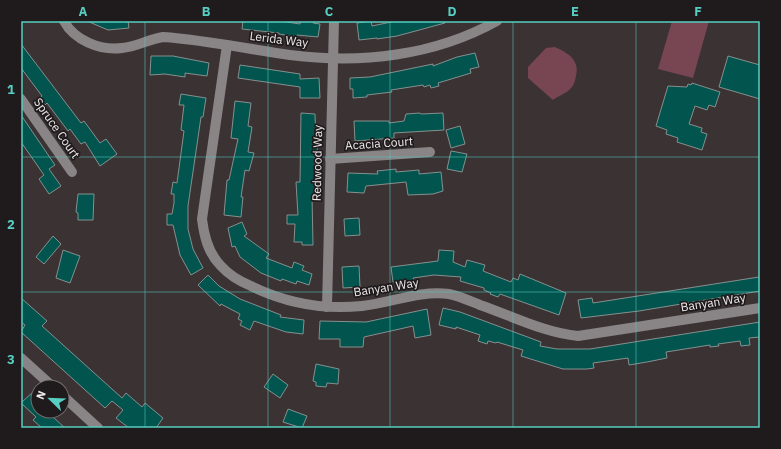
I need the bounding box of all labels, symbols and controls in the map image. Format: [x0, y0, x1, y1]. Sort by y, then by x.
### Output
text: A [79, 3, 88, 20]
text: B [202, 3, 211, 20]
text: C [325, 3, 334, 20]
text: D [447, 3, 457, 20]
text: E [571, 3, 579, 20]
text: F [694, 3, 702, 20]
street label: Lerida Way [249, 28, 309, 50]
text: 1 [7, 81, 15, 98]
street label: Spruce Court [31, 95, 83, 161]
street label: Redwood Way [309, 125, 325, 201]
street label: Acacia Court [345, 133, 413, 153]
text: 2 [7, 216, 15, 233]
street label: Banyan Way [352, 274, 420, 300]
street label: Banyan Way [679, 289, 747, 315]
text: 3 [7, 351, 15, 368]
north arrow [30, 379, 70, 419]
text: N [33, 389, 49, 401]

